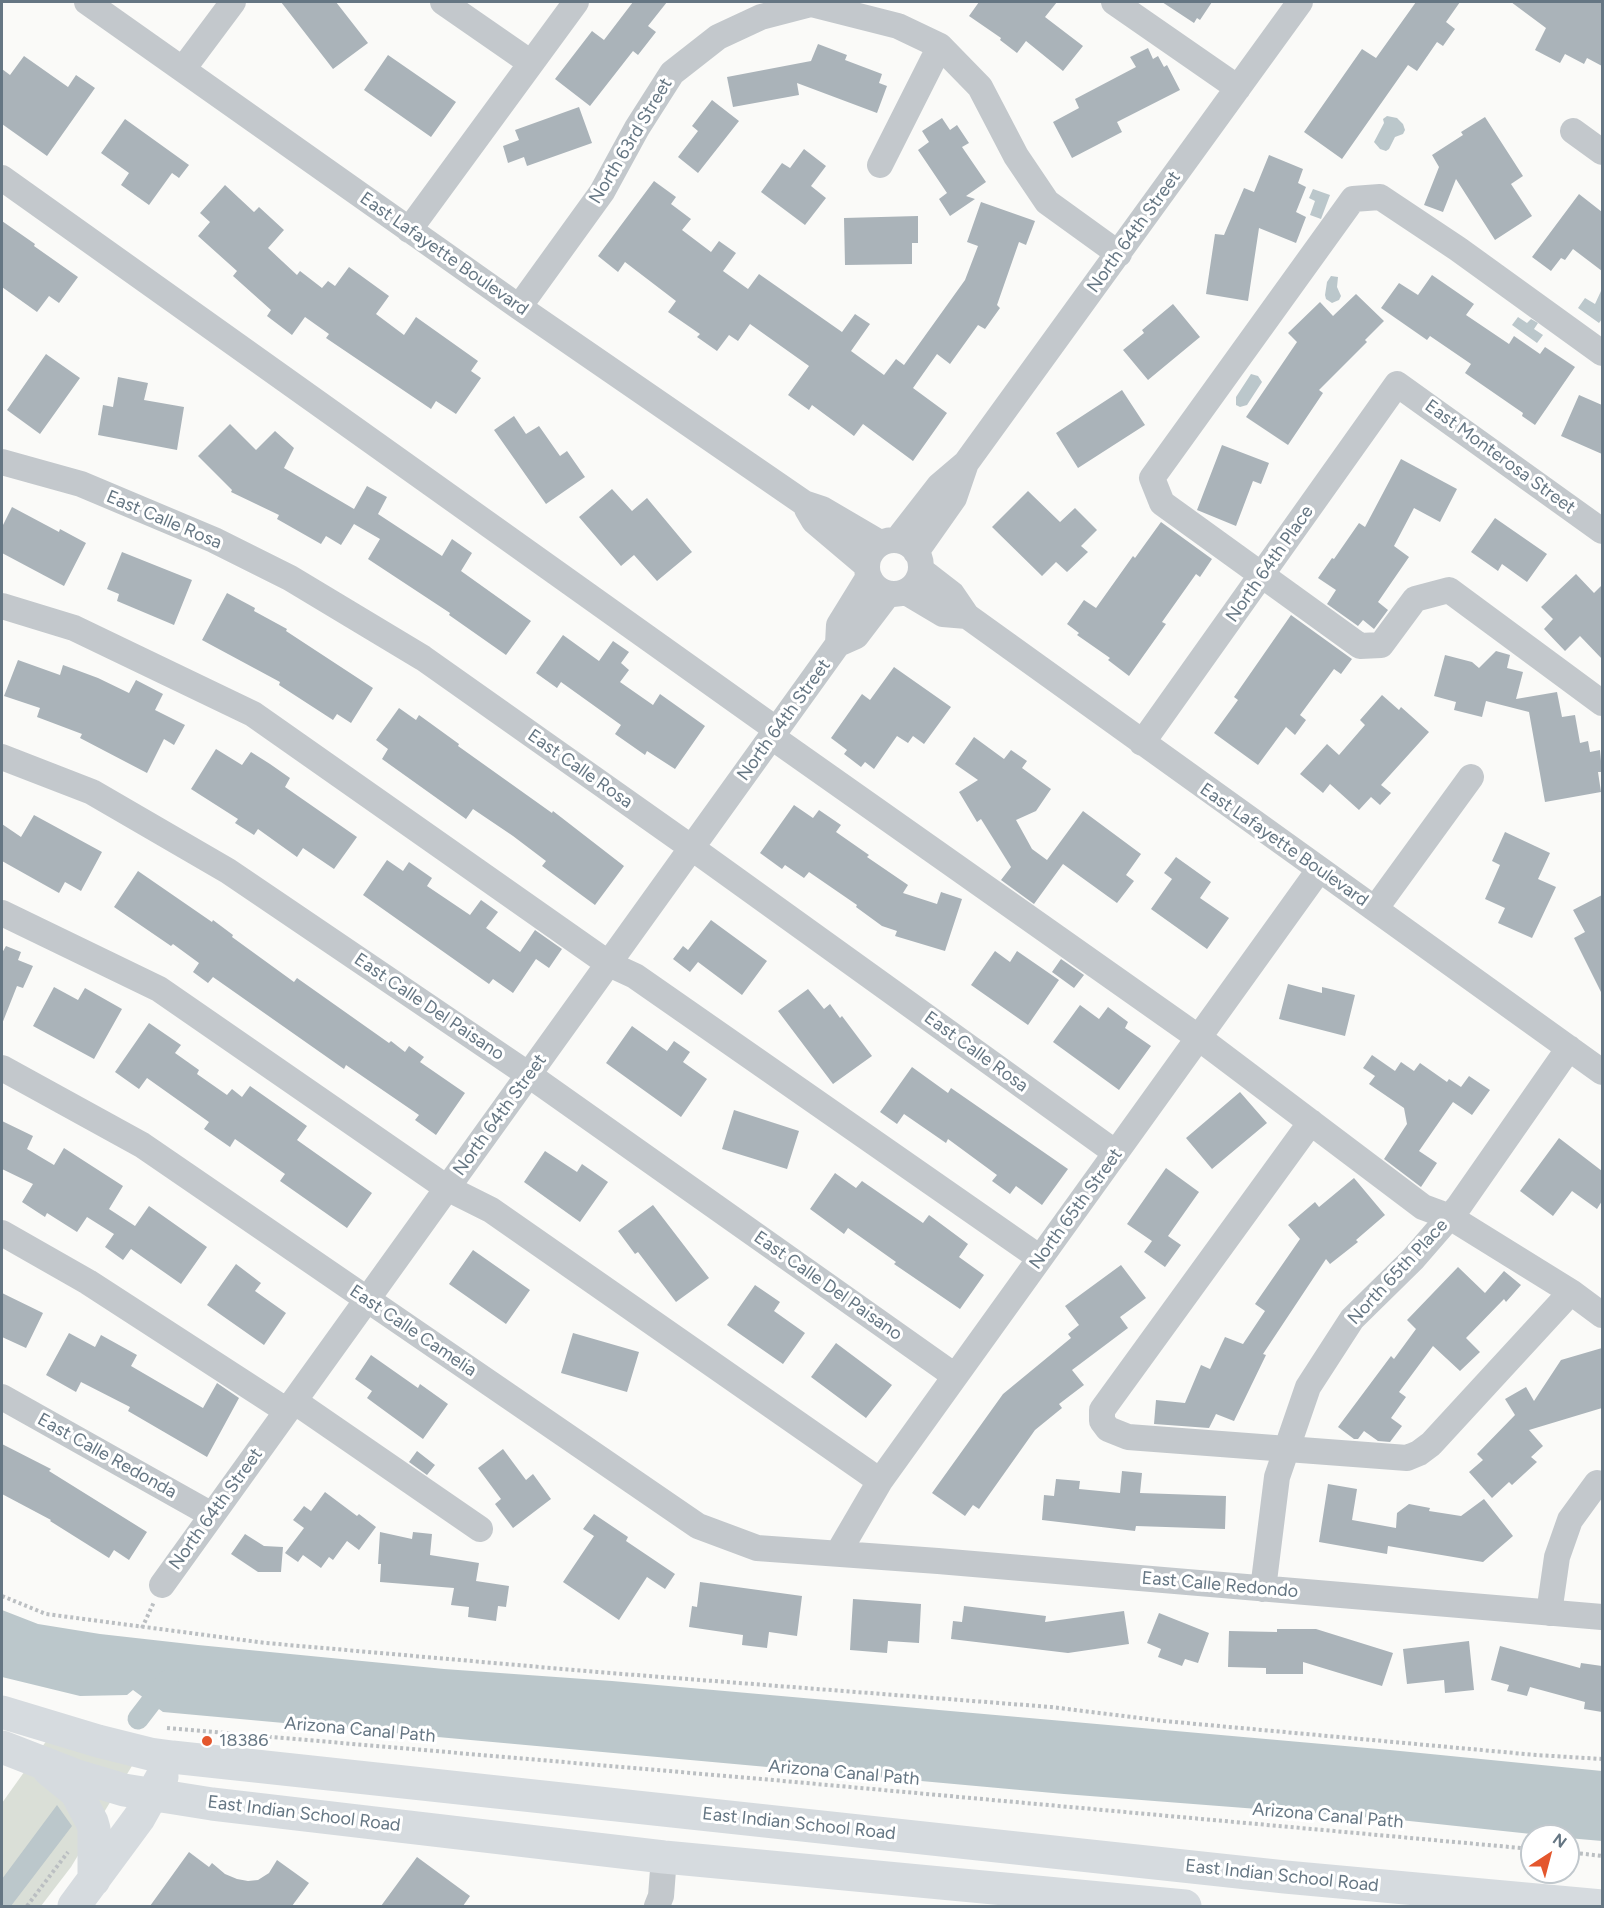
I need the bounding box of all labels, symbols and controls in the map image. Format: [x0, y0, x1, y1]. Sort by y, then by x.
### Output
street label: North 63rd Street [585, 74, 677, 208]
street label: North 64th Street [1083, 167, 1185, 297]
street label: East Lafayette Boulevard [356, 188, 532, 320]
street label: East Monterosa Street [1421, 395, 1579, 519]
street label: East Calle Rosa [103, 486, 225, 554]
street label: North 64th Place [1222, 501, 1318, 627]
street label: North 64th Street [733, 655, 835, 785]
street label: East Calle Rosa [523, 725, 637, 813]
street label: East Lafayette Boulevard [1196, 779, 1372, 911]
street label: East Calle Del Paisano [350, 949, 508, 1065]
street label: East Calle Rosa [920, 1007, 1032, 1097]
street label: North 64th Street [449, 1050, 551, 1180]
street label: North 65th Street [1025, 1144, 1127, 1274]
street label: North 65th Place [1343, 1215, 1453, 1329]
street label: East Calle Del Paisano [750, 1227, 906, 1345]
street label: East Calle Camelia [345, 1281, 481, 1381]
street label: East Calle Redonda [34, 1409, 180, 1503]
street label: North 64th Street [165, 1444, 267, 1574]
street label: East Calle Redondo [1141, 1567, 1299, 1603]
street label: Arizona Canal Path [284, 1713, 436, 1747]
place label: 18386 [219, 1730, 269, 1752]
marker: 18386 [200, 1734, 214, 1748]
street label: Arizona Canal Path [768, 1756, 920, 1790]
street label: East Indian School Road [206, 1791, 402, 1837]
street label: Arizona Canal Path [1252, 1799, 1404, 1833]
street label: East Indian School Road [701, 1803, 897, 1845]
north arrow [1520, 1824, 1580, 1884]
text: N [1549, 1829, 1570, 1852]
street label: East Indian School Road [1184, 1855, 1380, 1897]

